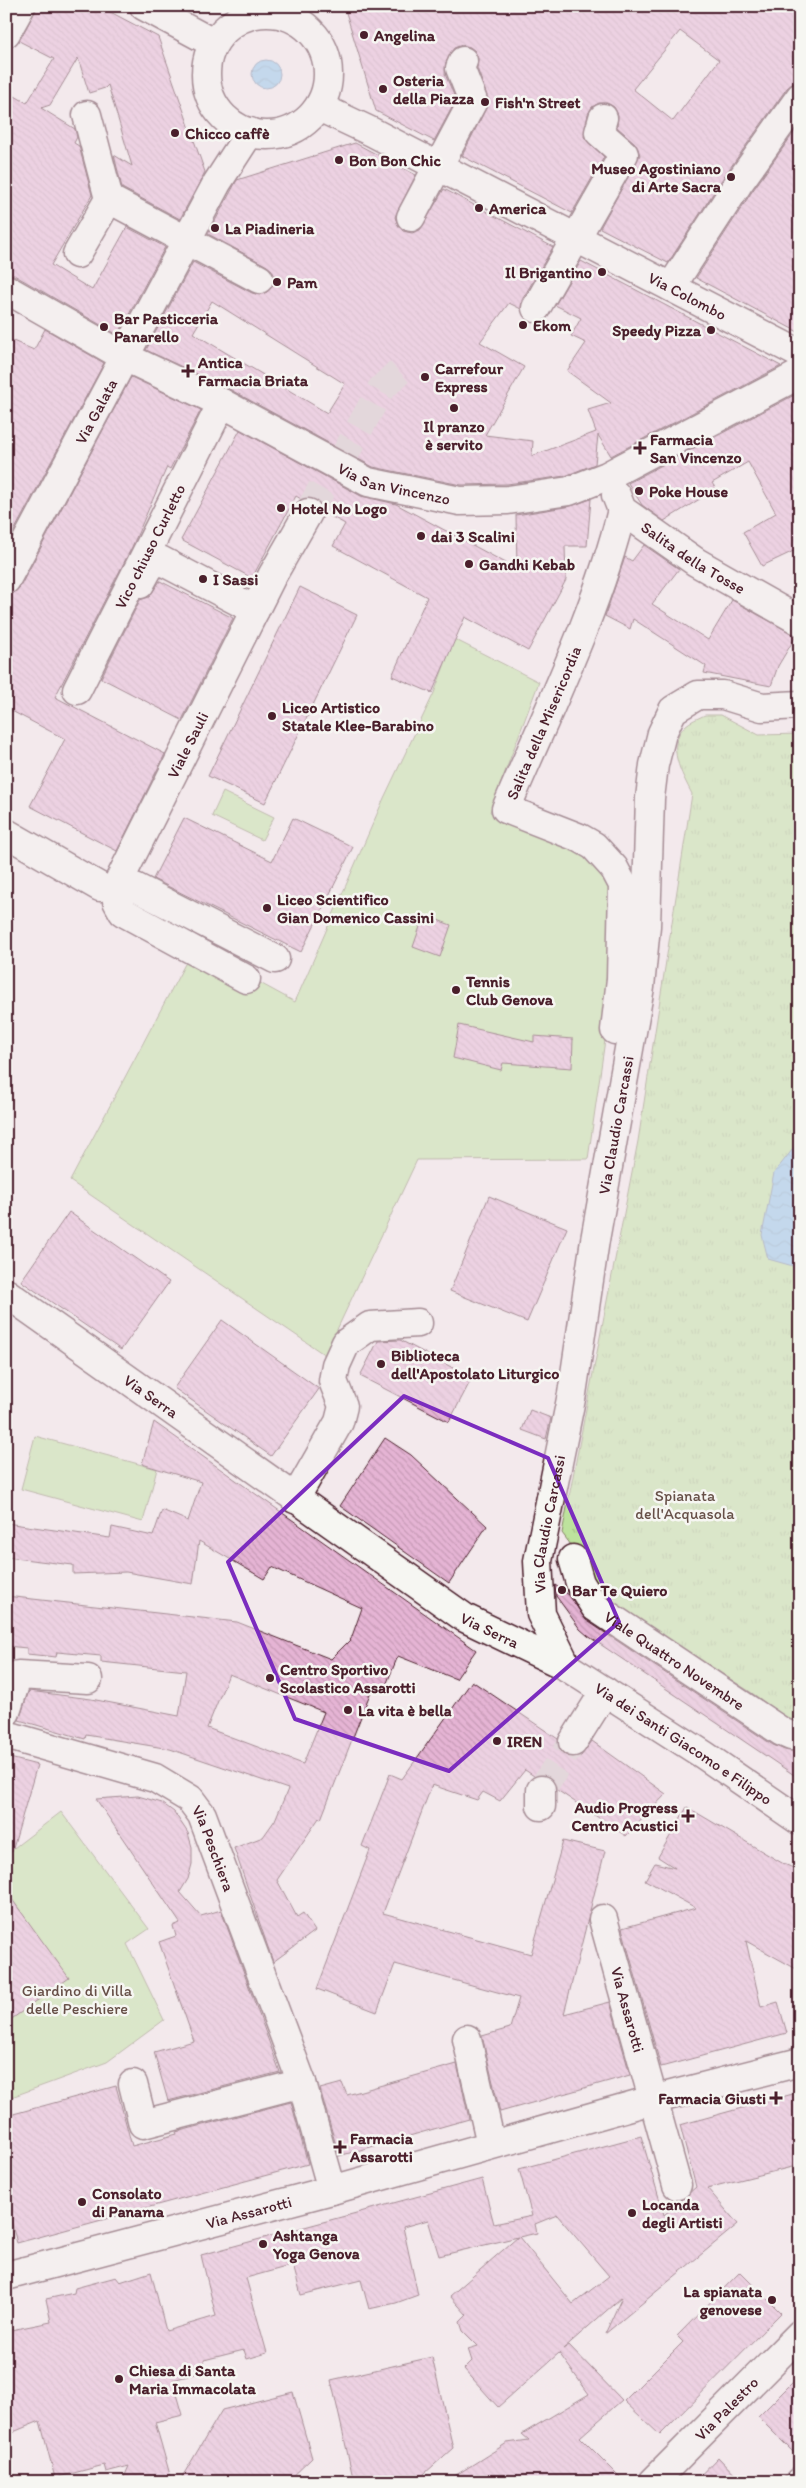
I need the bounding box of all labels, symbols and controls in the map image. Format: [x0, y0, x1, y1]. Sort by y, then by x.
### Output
place label: Angelina [373, 26, 436, 46]
marker: Angelina [358, 29, 370, 41]
place label: Osteria della Piazza [393, 71, 474, 108]
marker: Osteria della Piazza [377, 83, 389, 95]
place label: Fish'n Street [495, 93, 581, 112]
marker: Fish'n Street [479, 96, 491, 108]
place label: Chicco caffè [185, 124, 270, 143]
marker: Chicco caffè [169, 127, 181, 139]
place label: Bon Bon Chic [349, 151, 441, 170]
marker: Bon Bon Chic [333, 154, 345, 166]
place label: Museo Agostiniano di Arte Sacra [591, 159, 722, 196]
marker: Museo Agostiniano di Arte Sacra [725, 171, 737, 183]
place label: America [488, 199, 547, 218]
marker: America [473, 202, 485, 214]
place label: La Piadineria [225, 219, 315, 238]
marker: La Piadineria [209, 222, 221, 234]
place label: Il Brigantino [505, 263, 592, 283]
marker: Il Brigantino [596, 266, 608, 278]
street label: Via Colombo [645, 268, 730, 324]
place label: Pam [287, 273, 318, 292]
marker: Pam [271, 276, 283, 288]
place label: Bar Pasticceria Panarello [114, 309, 219, 346]
place label: Ekom [533, 316, 571, 335]
marker: Ekom [517, 319, 529, 331]
marker: Bar Pasticceria Panarello [98, 321, 110, 333]
place label: Speedy Pizza [612, 321, 702, 341]
marker: Speedy Pizza [705, 324, 717, 336]
place label: Antica Farmacia Briata [197, 353, 309, 390]
place label: Carrefour Express [435, 359, 504, 397]
marker: Antica Farmacia Briata [182, 365, 194, 377]
marker: Carrefour Express [419, 371, 431, 383]
street label: Via Galata [71, 376, 121, 447]
marker: Il pranzo è servito [448, 402, 460, 414]
place label: Il pranzo è servito [423, 417, 485, 454]
place label: Farmacia San Vincenzo [650, 430, 742, 467]
marker: Farmacia San Vincenzo [634, 442, 646, 454]
street label: Via San Vincenzo [334, 458, 452, 509]
street label: Vico chiuso Curletto [111, 481, 190, 612]
place label: Poke House [649, 482, 728, 501]
marker: Poke House [633, 485, 645, 497]
place label: Hotel No Logo [291, 499, 387, 519]
marker: Hotel No Logo [275, 502, 287, 514]
street label: Salita della Tosse [637, 518, 749, 598]
place label: dai 3 Scalini [431, 527, 515, 546]
marker: dai 3 Scalini [415, 530, 427, 542]
place label: Gandhi Kebab [479, 555, 575, 574]
marker: Gandhi Kebab [463, 558, 475, 570]
place label: I Sassi [213, 570, 258, 589]
marker: I Sassi [197, 573, 209, 585]
street label: Salita della Misericordia [502, 643, 585, 803]
place label: Liceo Artistico Statale Klee-Barabino [282, 698, 434, 735]
street label: Viale Sauli [163, 709, 212, 782]
marker: Liceo Artistico Statale Klee-Barabino [266, 710, 278, 722]
place label: Liceo Scientifico Gian Domenico Cassini [277, 890, 434, 927]
marker: Liceo Scientifico Gian Domenico Cassini [261, 902, 273, 914]
place label: Tennis Club Genova [465, 972, 554, 1009]
marker: Tennis Club Genova [450, 984, 462, 996]
street label: Via Claudio Carcassi [594, 1054, 638, 1196]
place label: Biblioteca dell'Apostolato Liturgico [391, 1346, 559, 1384]
marker: Biblioteca dell'Apostolato Liturgico [375, 1358, 387, 1370]
street label: Via Serra [120, 1370, 183, 1422]
street label: Via Claudio Carcassi [529, 1453, 569, 1594]
park label: Spianata dell'Acquasola [635, 1486, 735, 1523]
place label: Bar Te Quiero [572, 1581, 667, 1600]
marker: Bar Te Quiero [556, 1584, 568, 1596]
street label: Viale Quattro Novembre [601, 1607, 748, 1714]
street label: Via Serra [457, 1608, 523, 1653]
place label: Centro Sportivo Scolastico Assarotti [280, 1660, 416, 1697]
marker: Centro Sportivo Scolastico Assarotti [264, 1672, 276, 1684]
street label: Via dei Santi Giacomo e Filippo [591, 1678, 776, 1809]
place label: La vita è bella [358, 1701, 452, 1720]
marker: La vita è bella [342, 1704, 354, 1716]
place label: IREN [507, 1732, 542, 1751]
marker: IREN [491, 1735, 503, 1747]
place label: Audio Progress Centro Acustici [572, 1798, 678, 1835]
street label: Via Peschiera [188, 1801, 239, 1895]
marker: Audio Progress Centro Acustici [682, 1810, 694, 1822]
street label: Via Assarotti [607, 1965, 649, 2055]
park label: Giardino di Villa delle Peschiere [22, 1981, 133, 2018]
place label: Farmacia Giusti [658, 2089, 766, 2108]
marker: Farmacia Giusti [770, 2092, 782, 2104]
place label: Farmacia Assarotti [349, 2129, 414, 2166]
marker: Farmacia Assarotti [334, 2141, 346, 2153]
place label: Consolato di Panama [92, 2184, 165, 2221]
street label: Via Assarotti [204, 2192, 294, 2233]
place label: Locanda degli Artisti [642, 2195, 723, 2233]
marker: Consolato di Panama [76, 2196, 88, 2208]
marker: Locanda degli Artisti [626, 2207, 638, 2219]
place label: Ashtanga Yoga Genova [272, 2226, 360, 2264]
marker: Ashtanga Yoga Genova [257, 2238, 269, 2250]
place label: La spianata genovese [683, 2282, 762, 2320]
marker: La spianata genovese [766, 2294, 778, 2306]
place label: Chiesa di Santa Maria Immacolata [129, 2361, 256, 2398]
marker: Chiesa di Santa Maria Immacolata [113, 2373, 125, 2385]
street label: Via Palestro [691, 2373, 762, 2444]

